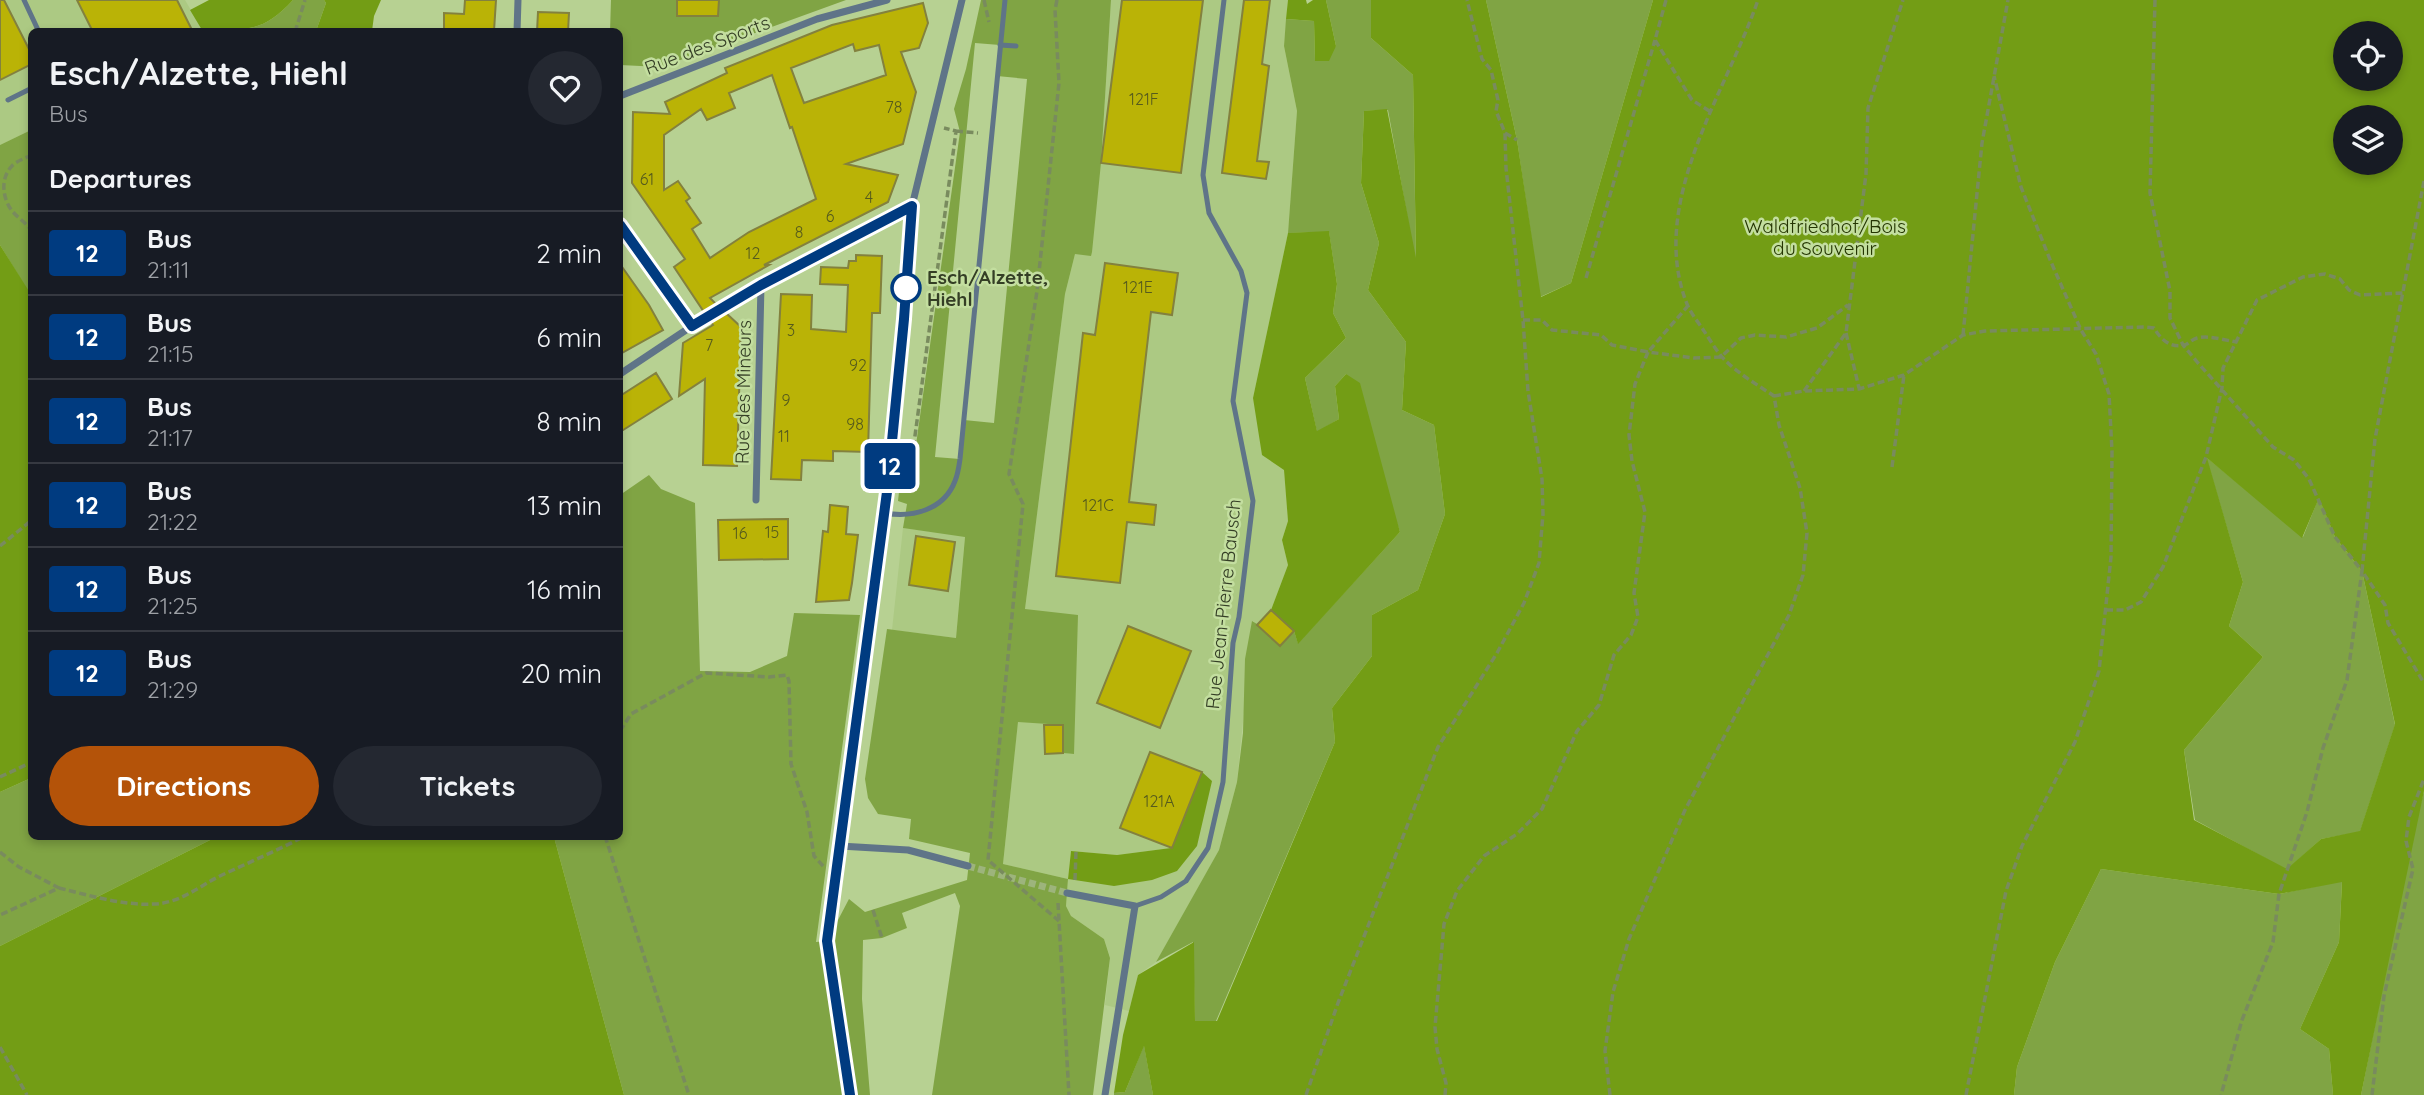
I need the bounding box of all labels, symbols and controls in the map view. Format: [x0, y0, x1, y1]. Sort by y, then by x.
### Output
street label: Rue des Sports [641, 10, 773, 80]
map controls [2333, 21, 2403, 175]
button: locate [2333, 21, 2403, 91]
button: heart [528, 51, 602, 125]
text: Esch/Alzette, Hiehl [49, 52, 348, 93]
house number: 121F [1129, 89, 1159, 109]
house number: 78 [886, 97, 902, 117]
text: Bus [49, 99, 88, 128]
button: layers [2333, 105, 2403, 175]
text: Departures [49, 162, 192, 195]
house number: 61 [640, 169, 654, 189]
house number: 4 [865, 187, 873, 207]
house number: 6 [826, 206, 835, 226]
park label: Waldfriedhof/Bois du Souvenir [1744, 214, 1906, 260]
text: Bus [147, 222, 192, 255]
house number: 8 [795, 222, 803, 242]
text: 2 min [536, 237, 602, 270]
text: 12 [76, 238, 99, 268]
house number: 12 [746, 243, 761, 263]
text: 21:11 [147, 255, 190, 284]
place label: Esch/Alzette, Hiehl [927, 265, 1048, 311]
marker: Esch/Alzette, Hiehl [891, 273, 921, 303]
house number: 121E [1123, 277, 1153, 297]
text: Bus [147, 306, 192, 339]
street label: Rue des Mineurs [730, 320, 756, 464]
house number: 3 [787, 320, 795, 340]
text: 6 min [537, 321, 602, 354]
text: 12 [76, 322, 99, 352]
house number: 7 [705, 335, 713, 355]
text: 21:15 [147, 339, 194, 368]
house number: 92 [849, 355, 867, 375]
text: Bus [147, 390, 192, 423]
house number: 9 [782, 390, 791, 410]
text: 8 min [537, 405, 602, 438]
text: 12 [76, 406, 99, 436]
house number: 98 [846, 414, 864, 434]
text: 21:17 [147, 423, 193, 452]
house number: 11 [778, 426, 790, 446]
line badge: 12 [858, 443, 922, 489]
text: 12 [879, 451, 902, 481]
text: Bus [147, 474, 192, 507]
text: 13 min [527, 489, 602, 522]
text: 12 [76, 490, 99, 520]
house number: 121C [1082, 495, 1114, 515]
street label: Rue Jean-Pierre Bausch [1200, 498, 1246, 710]
text: 21:22 [147, 507, 198, 536]
house number: 15 [765, 522, 779, 542]
house number: 16 [733, 523, 748, 543]
text: Bus [147, 558, 192, 591]
text: 16 min [527, 573, 602, 606]
text: 12 [76, 574, 99, 604]
text: 21:25 [147, 591, 198, 620]
text: Bus [147, 642, 192, 675]
text: 20 min [521, 657, 602, 690]
text: 12 [76, 658, 99, 688]
text: 21:29 [147, 675, 198, 704]
button: Directions [49, 746, 319, 826]
button: Tickets [333, 746, 602, 826]
house number: 121A [1143, 791, 1175, 811]

